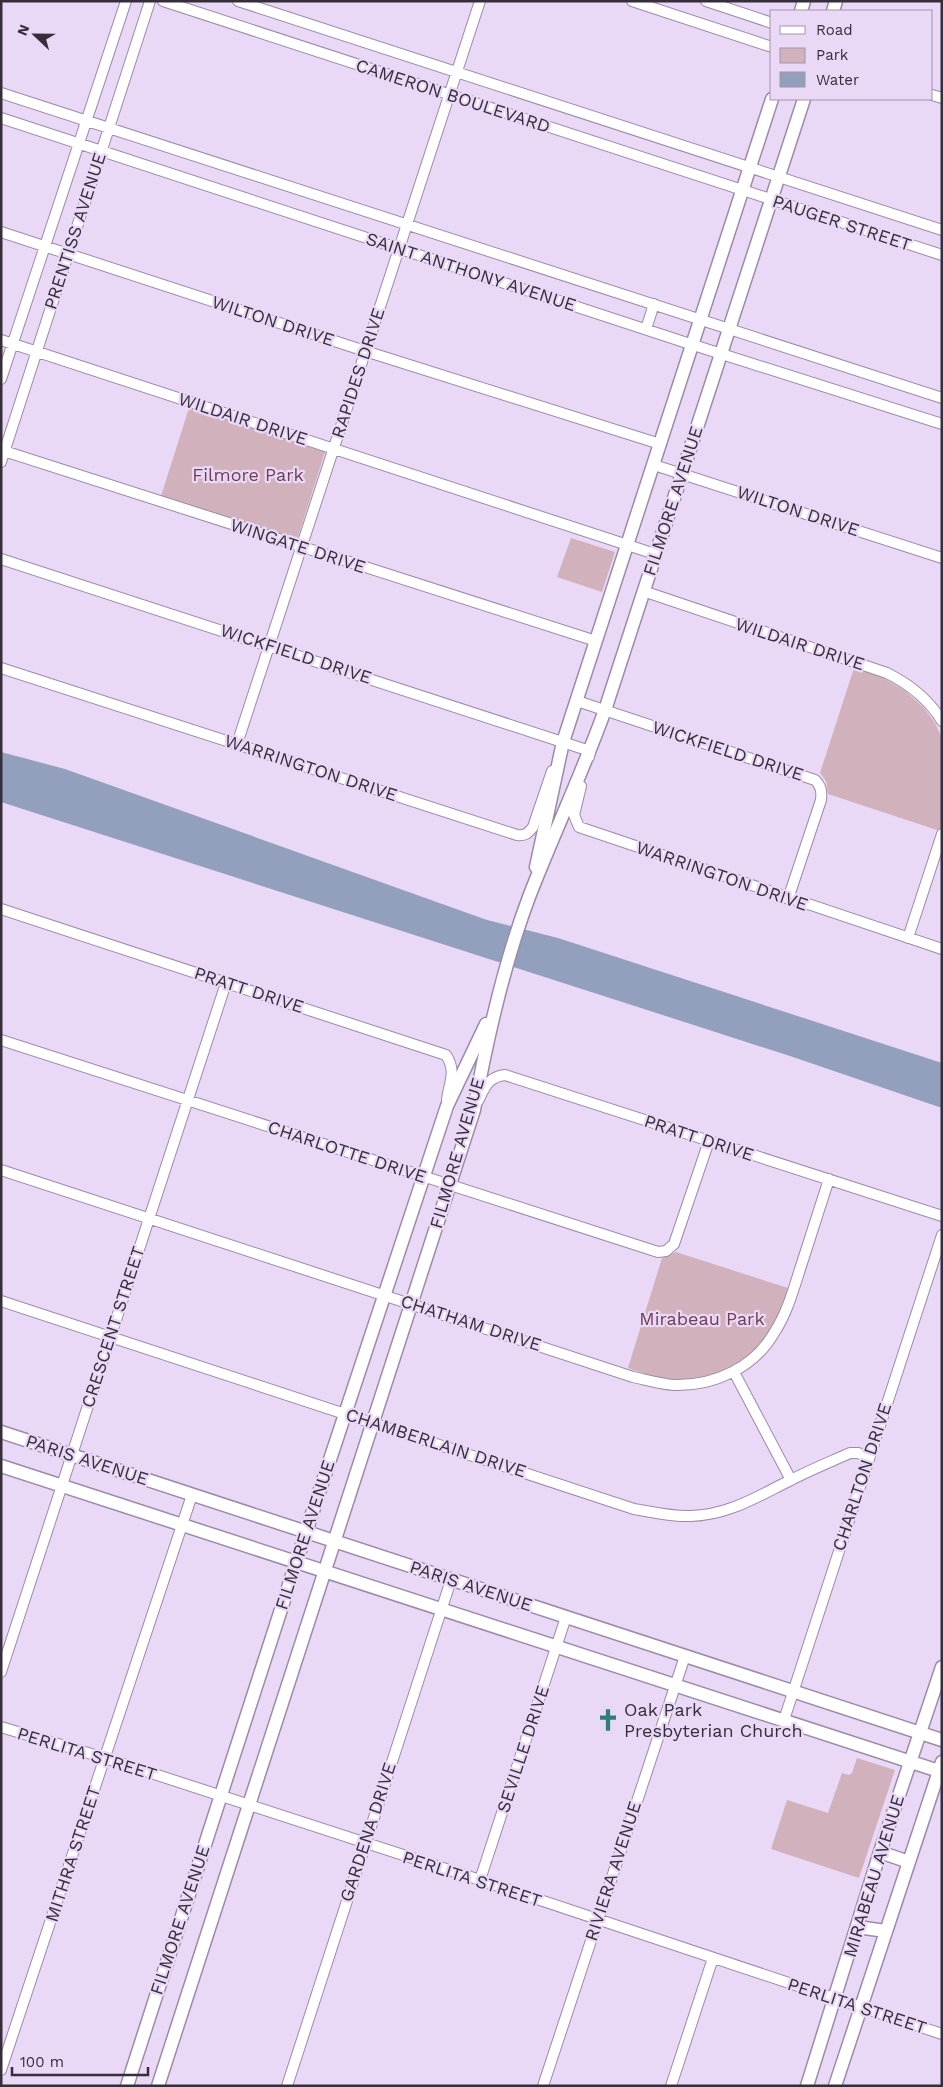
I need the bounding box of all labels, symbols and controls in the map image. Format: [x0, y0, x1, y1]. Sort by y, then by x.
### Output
north arrow [10, 10, 60, 60]
legend [770, 10, 933, 100]
text: Road [816, 21, 853, 39]
text: N [14, 22, 32, 38]
text: Park [816, 46, 849, 64]
street label: CAMERON BOULEVARD [353, 54, 553, 137]
text: Water [816, 71, 859, 89]
street label: PRENTISS AVENUE [39, 150, 110, 312]
street label: PAUGER STREET [770, 190, 914, 255]
street label: SAINT ANTHONY AVENUE [363, 228, 579, 315]
street label: WILTON DRIVE [209, 291, 337, 350]
street label: RAPIDES DRIVE [327, 305, 388, 441]
street label: WILDAIR DRIVE [176, 388, 310, 449]
street label: FILMORE AVENUE [638, 423, 707, 578]
park label: Filmore Park [192, 464, 304, 485]
street label: WILTON DRIVE [734, 481, 862, 540]
street label: WINGATE DRIVE [228, 514, 368, 577]
street label: WILDAIR DRIVE [733, 613, 867, 674]
street label: WICKFIELD DRIVE [218, 619, 374, 688]
street label: WICKFIELD DRIVE [650, 716, 806, 785]
street label: WARRINGTON DRIVE [222, 730, 400, 805]
street label: WARRINGTON DRIVE [633, 836, 811, 915]
street label: PRATT DRIVE [192, 962, 307, 1017]
street label: FILMORE AVENUE [425, 1075, 488, 1231]
street label: PRATT DRIVE [642, 1110, 757, 1165]
street label: CHARLOTTE DRIVE [265, 1116, 429, 1187]
street label: CRESCENT STREET [76, 1243, 149, 1410]
street label: CHATHAM DRIVE [398, 1290, 544, 1355]
park label: Mirabeau Park [639, 1308, 765, 1329]
street label: CHARLTON DRIVE [828, 1400, 895, 1554]
street label: CHAMBERLAIN DRIVE [343, 1403, 529, 1482]
street label: PARIS AVENUE [23, 1430, 151, 1489]
street label: FILMORE AVENUE [270, 1457, 339, 1612]
street label: PARIS AVENUE [407, 1556, 535, 1615]
street label: SEVILLE DRIVE [492, 1683, 553, 1815]
place label: Oak Park Presbyterian Church [624, 1699, 803, 1741]
church icon: Oak Park Presbyterian Church [595, 1707, 621, 1733]
street label: PERLITA STREET [15, 1722, 160, 1785]
street label: GARDENA DRIVE [335, 1760, 400, 1904]
street label: MITHRA STREET [41, 1783, 104, 1924]
street label: MIRABEAU AVENUE [839, 1792, 908, 1960]
street label: RIVIERA AVENUE [580, 1798, 645, 1943]
street label: FILMORE AVENUE [145, 1842, 214, 1997]
street label: PERLITA STREET [400, 1846, 544, 1911]
street label: PERLITA STREET [785, 1973, 929, 2038]
scale bar [12, 2044, 149, 2076]
text: 100 m [20, 2053, 64, 2071]

